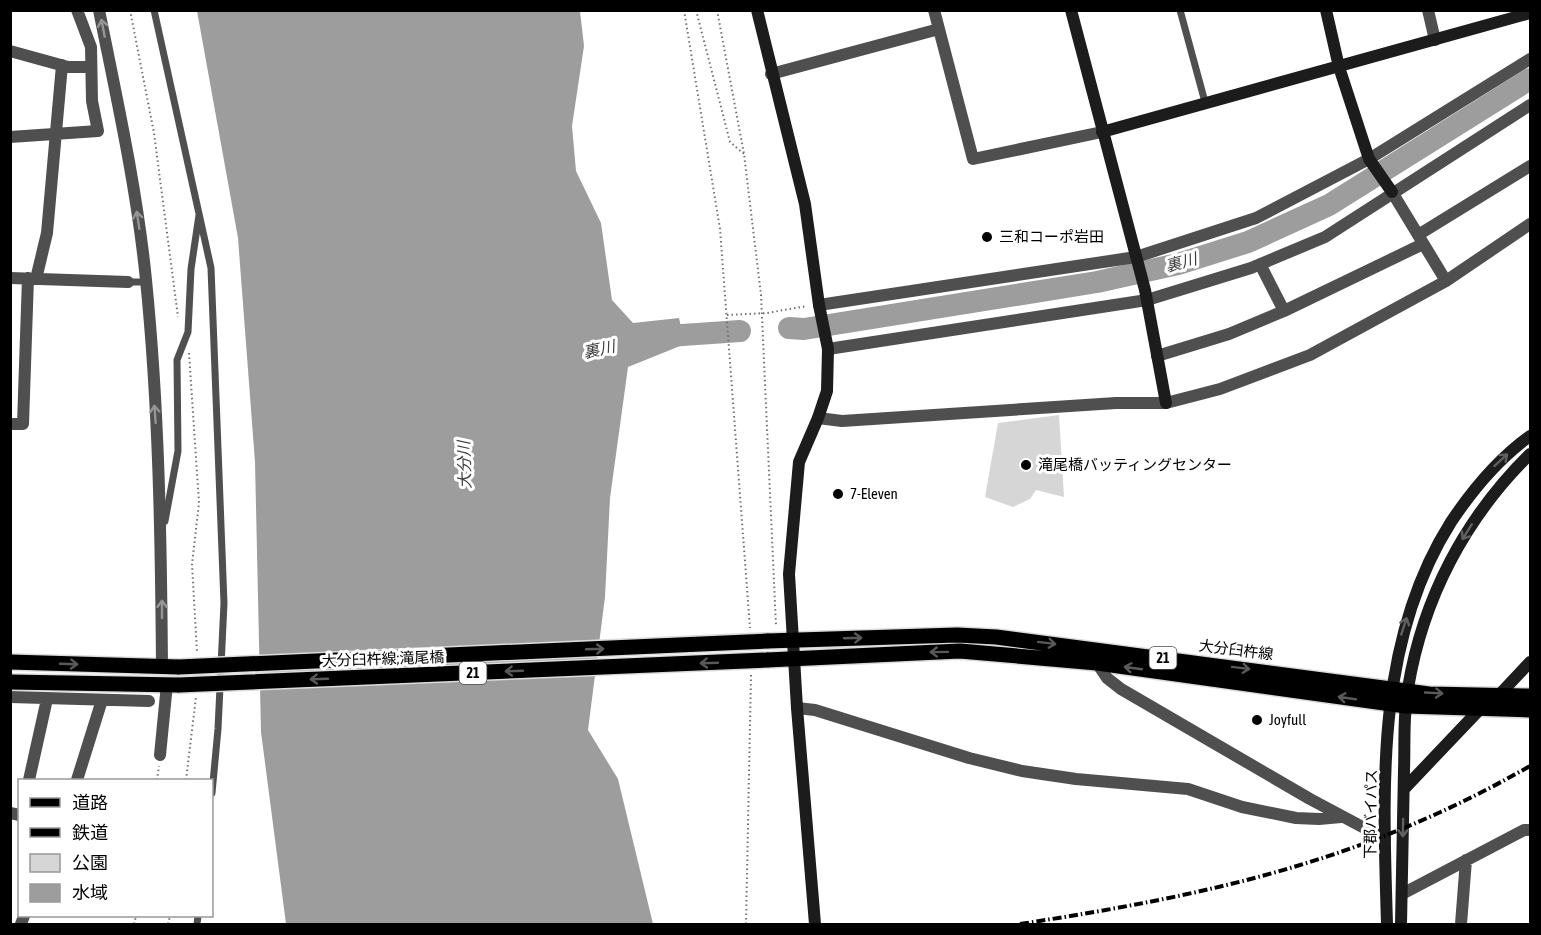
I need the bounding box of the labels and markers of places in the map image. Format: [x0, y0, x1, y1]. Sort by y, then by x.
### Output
place label: 三和コーポ岩田 [999, 228, 1104, 245]
marker: 三和コーポ岩田 [980, 230, 994, 244]
place label: 滝尾橋バッティングセンター [1038, 456, 1232, 473]
marker: 滝尾橋バッティングセンター [1019, 458, 1033, 472]
place label: 7-Eleven [850, 485, 898, 502]
marker: 7-Eleven [831, 487, 845, 501]
place label: Joyfull [1269, 711, 1306, 728]
marker: Joyfull [1250, 713, 1264, 727]

